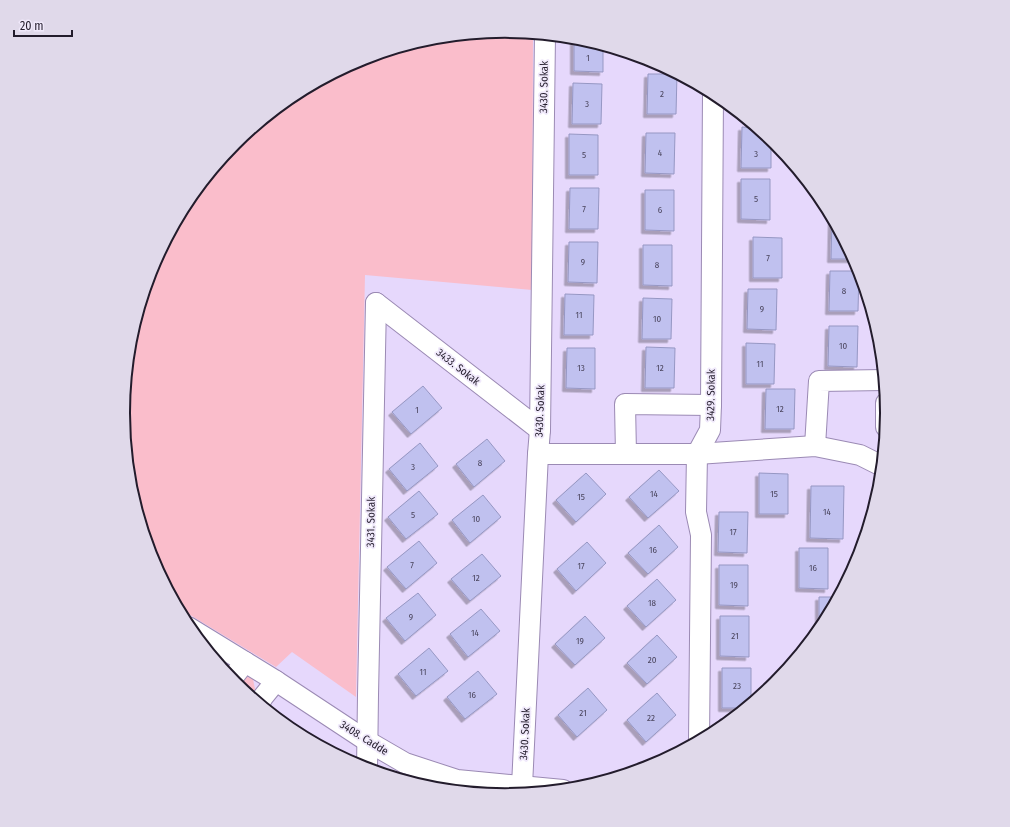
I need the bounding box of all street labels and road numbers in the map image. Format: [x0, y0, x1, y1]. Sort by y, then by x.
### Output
street label: 3430. Sokak [537, 60, 551, 113]
street label: 3433. Sokak [434, 346, 483, 389]
street label: 3429. Sokak [704, 368, 718, 421]
street label: 3430. Sokak [533, 384, 547, 437]
street label: 3431. Sokak [364, 496, 378, 547]
street label: 3430. Sokak [517, 707, 533, 761]
street label: 3408. Cadde [337, 718, 391, 758]

